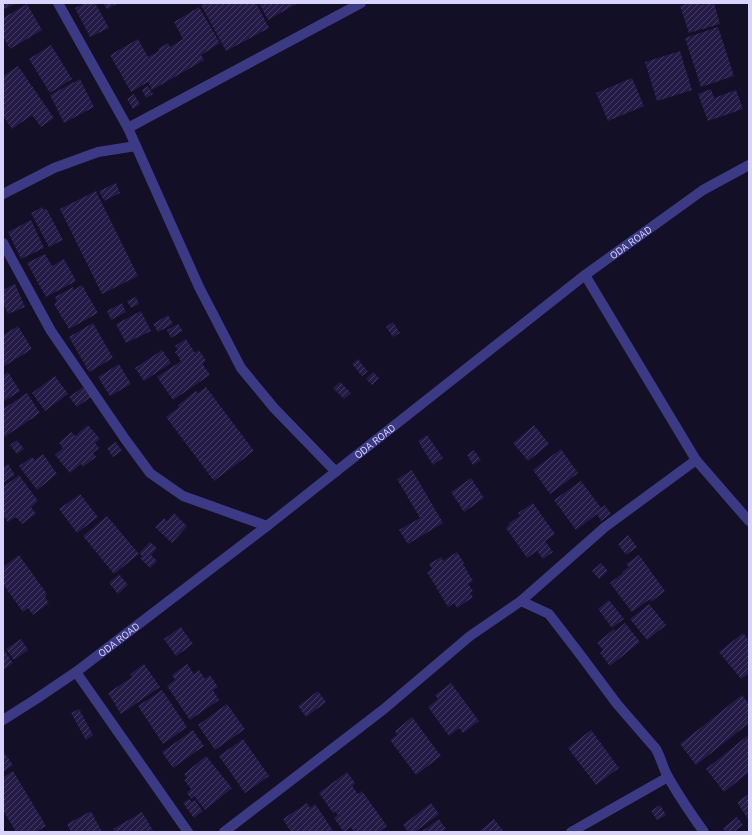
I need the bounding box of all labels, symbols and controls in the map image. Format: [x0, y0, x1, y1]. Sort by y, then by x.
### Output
street label: ODA ROAD [607, 222, 654, 262]
street label: ODA ROAD [351, 421, 398, 461]
street label: ODA ROAD [95, 619, 142, 659]

